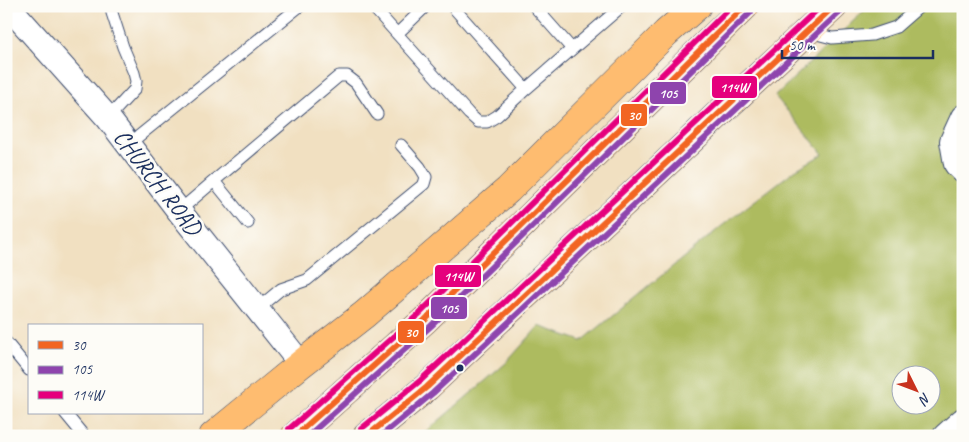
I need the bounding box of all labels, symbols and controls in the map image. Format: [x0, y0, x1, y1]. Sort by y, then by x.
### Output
scale bar [782, 28, 933, 60]
text: 50 m [789, 36, 816, 55]
line badge: 114W [711, 75, 758, 99]
text: 114W [720, 79, 751, 96]
line badge: 105 [649, 81, 687, 105]
text: 105 [659, 85, 679, 102]
line badge: 30 [620, 103, 648, 127]
text: 30 [628, 107, 642, 124]
street label: CHURCH ROAD [107, 123, 210, 243]
line badge: 114W [434, 264, 482, 288]
text: 114W [444, 268, 475, 285]
line badge: 105 [430, 296, 468, 320]
text: 105 [440, 300, 460, 317]
line badge: 30 [397, 320, 425, 344]
legend [28, 324, 202, 414]
text: 30 [405, 324, 419, 341]
text: 30 [72, 336, 87, 355]
text: 105 [72, 360, 94, 379]
unlabelled marker [455, 363, 465, 373]
north arrow [892, 364, 942, 414]
text: 114W [72, 386, 106, 405]
text: N [915, 389, 935, 409]

